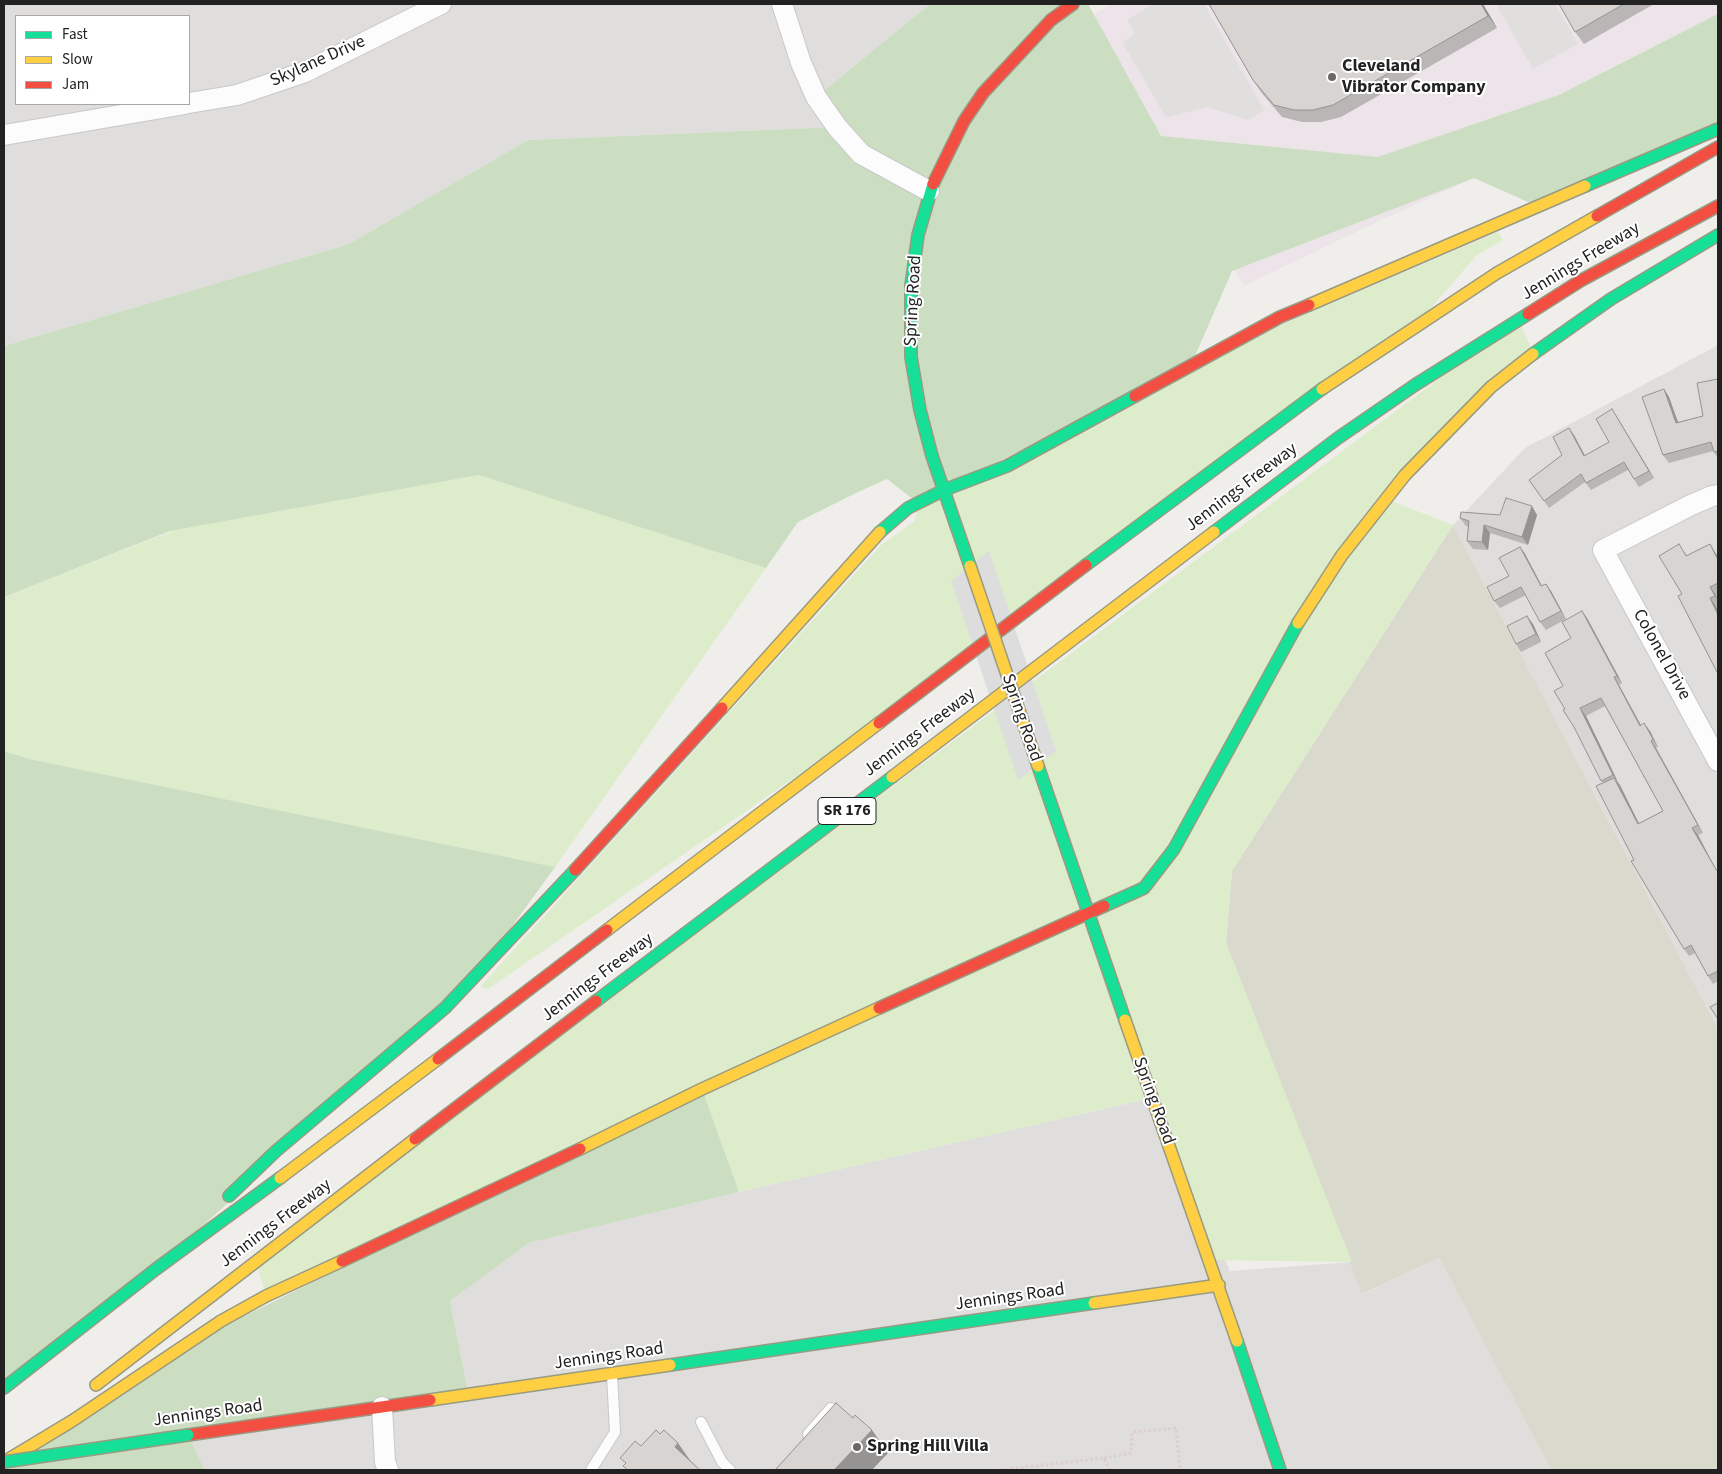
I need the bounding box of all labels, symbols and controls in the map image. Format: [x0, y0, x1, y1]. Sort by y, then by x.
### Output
legend [15, 15, 190, 105]
text: Fast [62, 24, 88, 45]
street label: Skylane Drive [267, 31, 369, 93]
text: Slow [62, 49, 93, 70]
place label: Cleveland Vibrator Company [1342, 56, 1486, 98]
marker: Cleveland Vibrator Company [1326, 71, 1338, 83]
text: Jam [62, 74, 89, 95]
street label: Jennings Freeway [1518, 218, 1644, 306]
street label: Spring Road [901, 255, 927, 347]
street label: Jennings Freeway [1182, 439, 1302, 537]
street label: Colonel Drive [1627, 606, 1695, 704]
street label: Spring Road [996, 671, 1046, 765]
street label: Jennings Freeway [860, 684, 980, 782]
road number: SR 176 [818, 798, 876, 824]
street label: Jennings Freeway [538, 929, 658, 1027]
street label: Spring Road [1127, 1054, 1179, 1148]
street label: Jennings Freeway [216, 1175, 336, 1273]
street label: Jennings Road [954, 1280, 1066, 1316]
street label: Jennings Road [553, 1339, 665, 1375]
street label: Jennings Road [152, 1396, 264, 1432]
place label: Spring Hill Villa [867, 1436, 989, 1458]
marker: Spring Hill Villa [851, 1441, 863, 1453]

